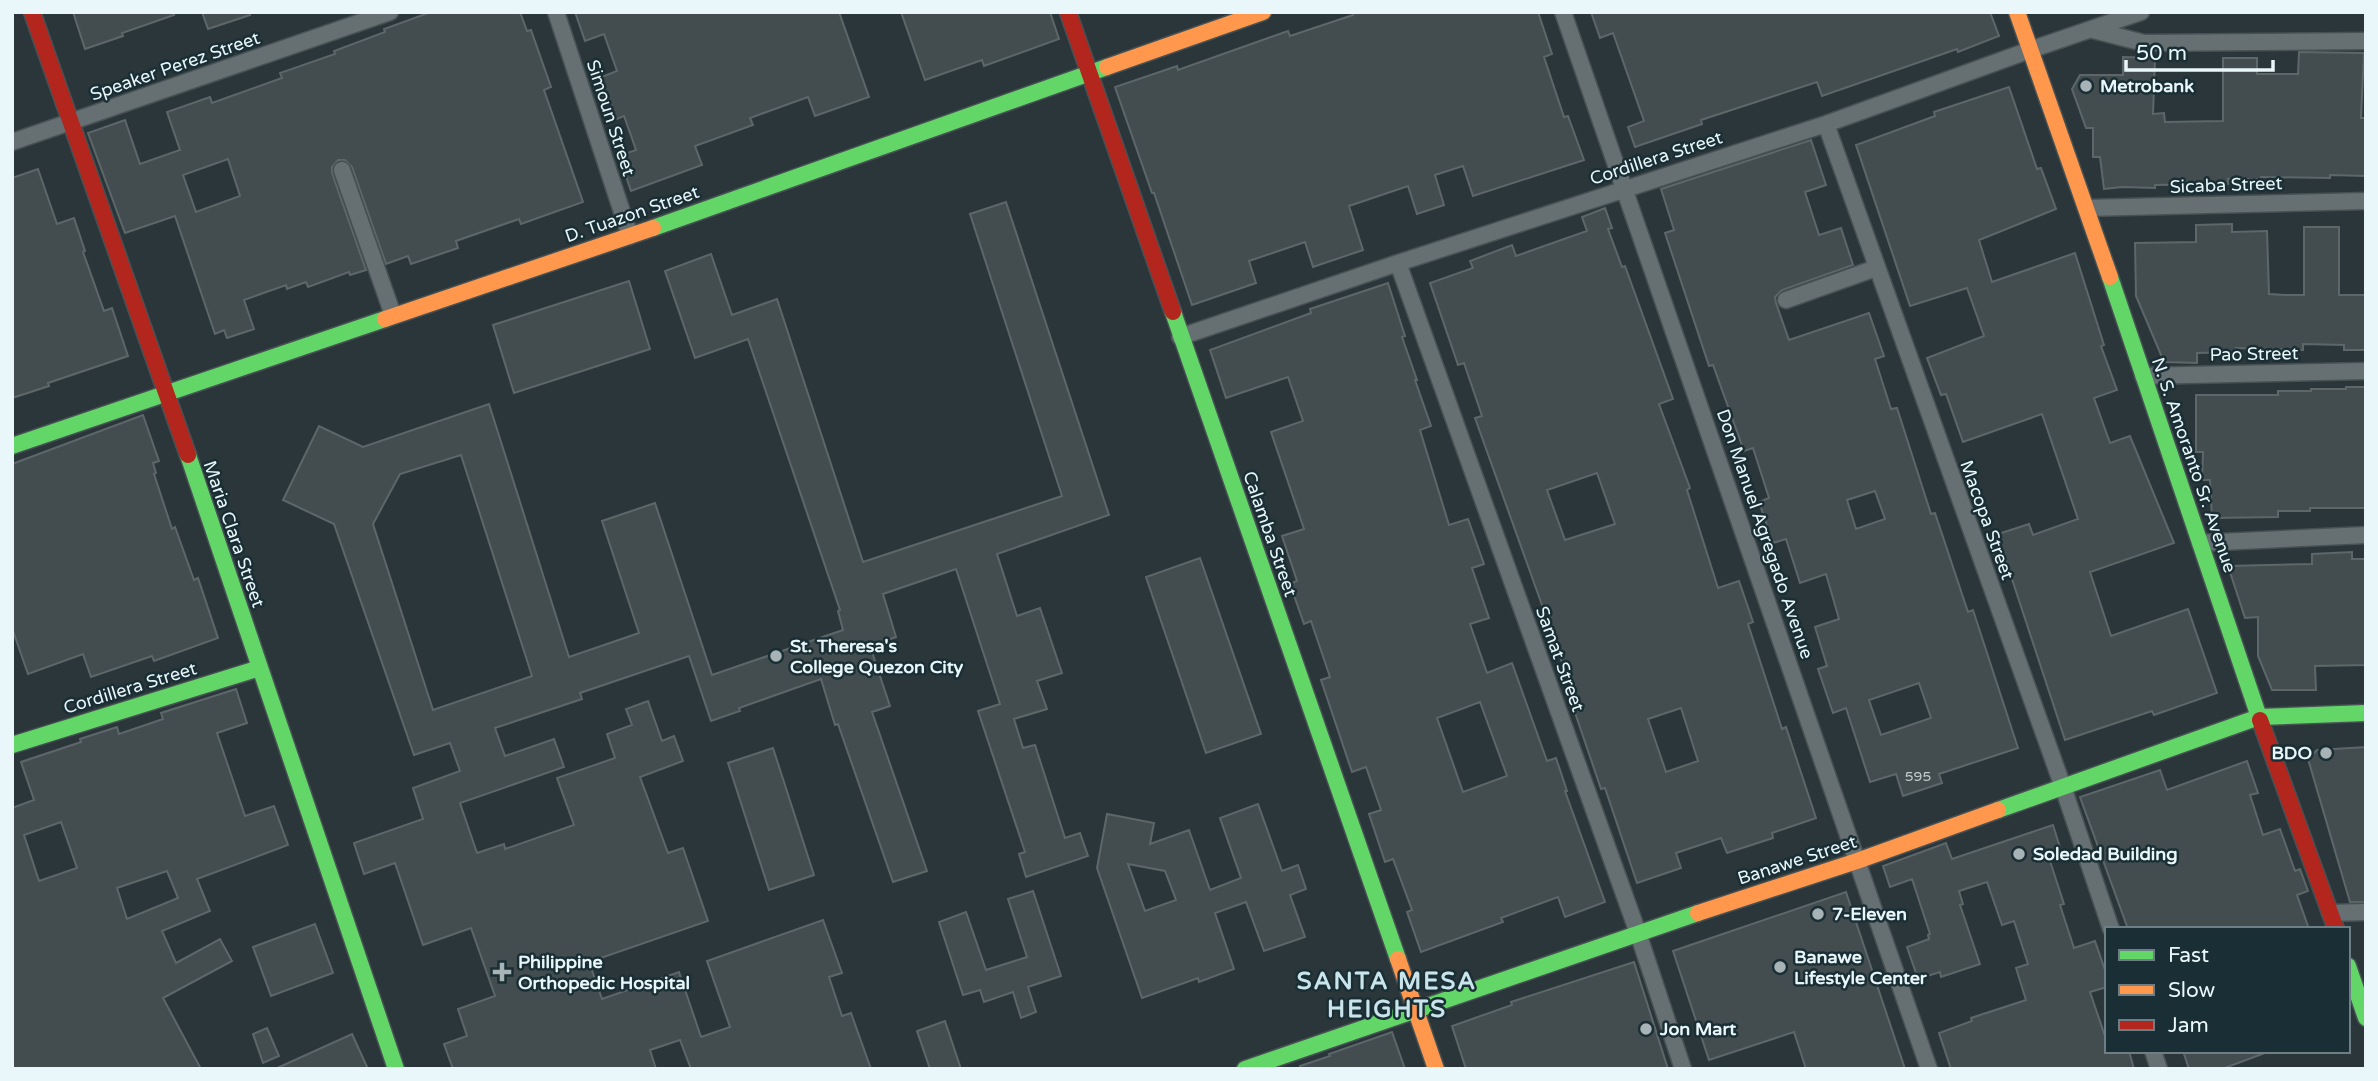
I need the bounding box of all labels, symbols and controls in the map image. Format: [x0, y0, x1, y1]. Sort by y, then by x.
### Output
street label: Speaker Perez Street [87, 27, 263, 105]
scale bar [2126, 28, 2273, 72]
text: 50 m [2136, 41, 2187, 66]
street label: Simoun Street [582, 57, 640, 179]
place label: Metrobank [2100, 75, 2194, 97]
marker: Metrobank [2078, 78, 2094, 94]
street label: Cordillera Street [1587, 126, 1725, 190]
street label: Sicaba Street [2169, 172, 2283, 198]
street label: D. Tuazon Street [562, 181, 702, 247]
street label: Pao Street [2209, 342, 2299, 366]
street label: N. S. Amoranto Sr. Avenue [2147, 354, 2241, 576]
street label: Don Manuel Agregado Avenue [1712, 406, 1818, 662]
street label: Macopa Street [1955, 457, 2019, 583]
street label: Maria Clara Street [199, 458, 269, 610]
street label: Calamba Street [1238, 468, 1302, 600]
street label: Samat Street [1531, 603, 1589, 715]
place label: St. Theresa's College Quezon City [790, 635, 963, 678]
marker: St. Theresa's College Quezon City [768, 648, 784, 664]
street label: Cordillera Street [61, 657, 199, 719]
place label: BDO [2271, 742, 2312, 764]
marker: BDO [2318, 745, 2334, 761]
house number: 595 [1905, 768, 1931, 785]
street label: Banawe Street [1735, 830, 1859, 890]
place label: Soledad Building [2033, 843, 2178, 865]
marker: Soledad Building [2011, 846, 2027, 862]
place label: 7-Eleven [1832, 903, 1907, 925]
marker: 7-Eleven [1810, 906, 1826, 922]
legend [2105, 927, 2350, 1053]
text: Fast [2168, 943, 2209, 968]
place label: Banawe Lifestyle Center [1794, 946, 1928, 989]
place label: Philippine Orthopedic Hospital [518, 951, 690, 994]
marker: Banawe Lifestyle Center [1772, 959, 1788, 975]
marker: Philippine Orthopedic Hospital [492, 962, 512, 982]
district label: SANTA MESA HEIGHTS [1297, 967, 1477, 1024]
text: Slow [2168, 978, 2216, 1003]
text: Jam [2168, 1013, 2209, 1038]
place label: Jon Mart [1659, 1018, 1736, 1040]
marker: Jon Mart [1638, 1021, 1654, 1037]

